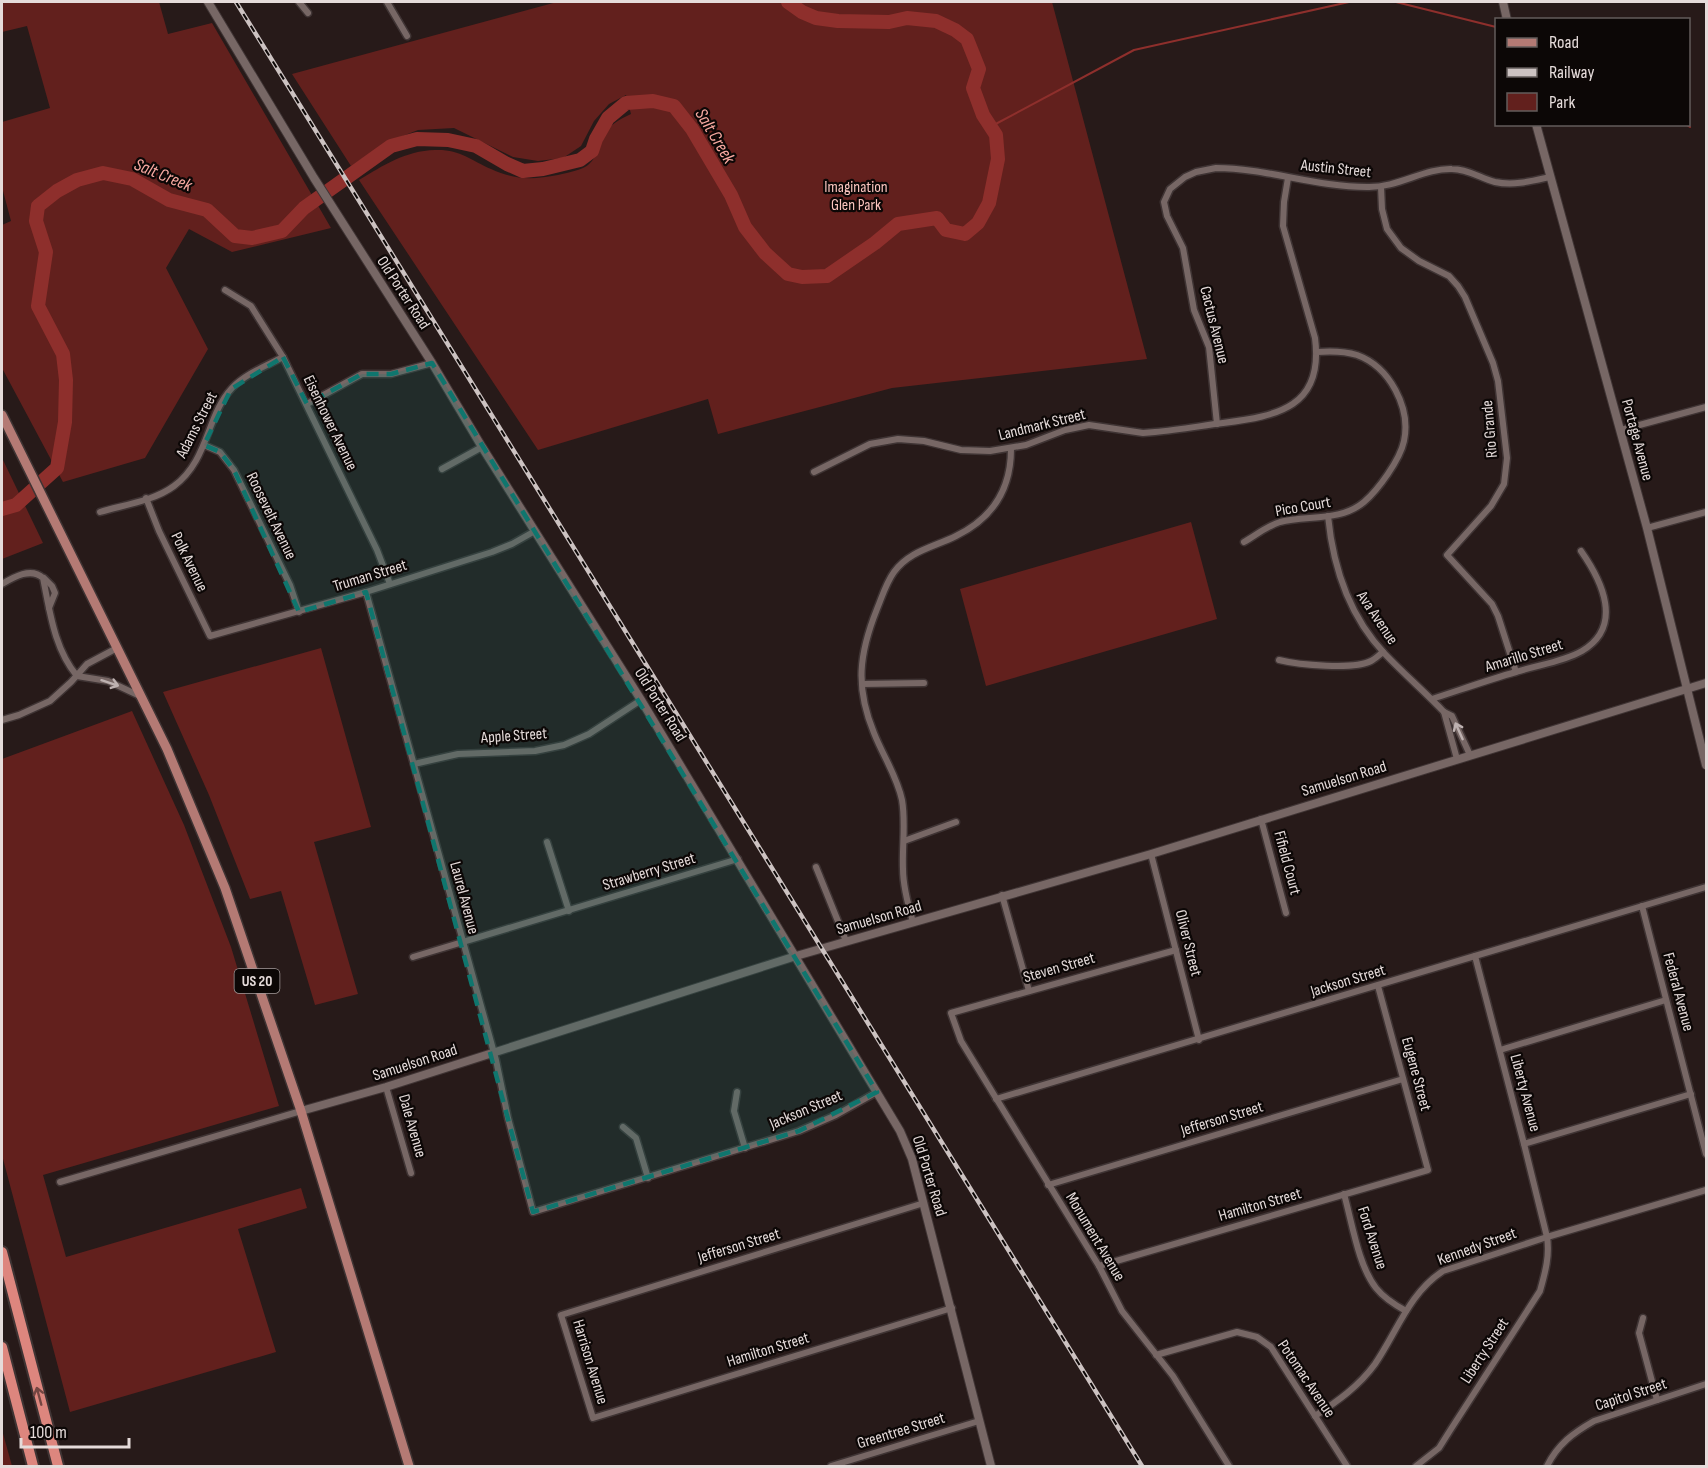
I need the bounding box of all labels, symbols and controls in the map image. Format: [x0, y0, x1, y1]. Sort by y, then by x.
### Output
legend [1495, 18, 1690, 126]
text: Road [1549, 32, 1579, 53]
text: Railway [1549, 62, 1594, 83]
text: Park [1549, 92, 1575, 113]
water label: Salt Creek [690, 105, 740, 168]
water label: Salt Creek [131, 154, 196, 197]
street label: Austin Street [1299, 156, 1372, 182]
park label: Imagination Glen Park [824, 178, 888, 215]
street label: Old Porter Road [372, 253, 434, 333]
street label: Cactus Avenue [1195, 284, 1233, 366]
street label: Eisenhower Avenue [299, 372, 361, 474]
street label: Adams Street [172, 389, 222, 462]
street label: Portage Avenue [1617, 397, 1657, 483]
street label: Rio Grande [1478, 399, 1502, 459]
street label: Landmark Street [997, 405, 1088, 445]
street label: Roosevelt Avenue [242, 469, 300, 563]
street label: Pico Court [1274, 493, 1332, 521]
street label: Polk Avenue [166, 529, 212, 595]
street label: Truman Street [331, 556, 409, 596]
street label: Ava Avenue [1352, 587, 1402, 648]
street label: Amarillo Street [1482, 635, 1565, 677]
street label: Old Porter Road [630, 665, 690, 745]
one-way arrow [100, 678, 119, 689]
one-way arrow [1453, 723, 1465, 741]
street label: Apple Street [479, 724, 548, 748]
street label: Samuelson Road [1299, 757, 1389, 801]
street label: Fifield Court [1269, 829, 1305, 897]
street label: Strawberry Street [600, 849, 698, 895]
street label: Laurel Avenue [445, 860, 483, 936]
street label: Samuelson Road [834, 897, 924, 939]
street label: Oliver Street [1171, 908, 1205, 978]
street label: Steven Street [1021, 949, 1097, 987]
street label: Federal Avenue [1658, 951, 1698, 1033]
street label: Jackson Street [1307, 961, 1388, 1002]
road number: US 20 [234, 969, 280, 993]
street label: Eugene Street [1397, 1035, 1435, 1113]
street label: Samuelson Road [370, 1040, 460, 1086]
street label: Liberty Avenue [1506, 1052, 1544, 1134]
street label: Jackson Street [766, 1086, 845, 1134]
street label: Dale Avenue [394, 1092, 430, 1160]
street label: Jefferson Street [1178, 1097, 1265, 1141]
street label: Old Porter Road [908, 1133, 950, 1219]
street label: Hamilton Street [1216, 1184, 1304, 1226]
street label: Monument Avenue [1061, 1189, 1129, 1285]
street label: Ford Avenue [1353, 1204, 1391, 1272]
street label: Jefferson Street [695, 1224, 782, 1268]
street label: Kennedy Street [1435, 1224, 1519, 1270]
street label: Liberty Street [1457, 1315, 1513, 1387]
street label: Harrison Avenue [568, 1317, 612, 1407]
street label: Hamilton Street [725, 1328, 812, 1372]
street label: Potomac Avenue [1273, 1337, 1339, 1421]
street label: Capitol Street [1593, 1375, 1669, 1415]
one-way arrow [33, 1387, 45, 1406]
street label: Greentree Street [855, 1409, 947, 1453]
scale bar [21, 1411, 129, 1449]
text: 100 m [30, 1422, 67, 1443]

